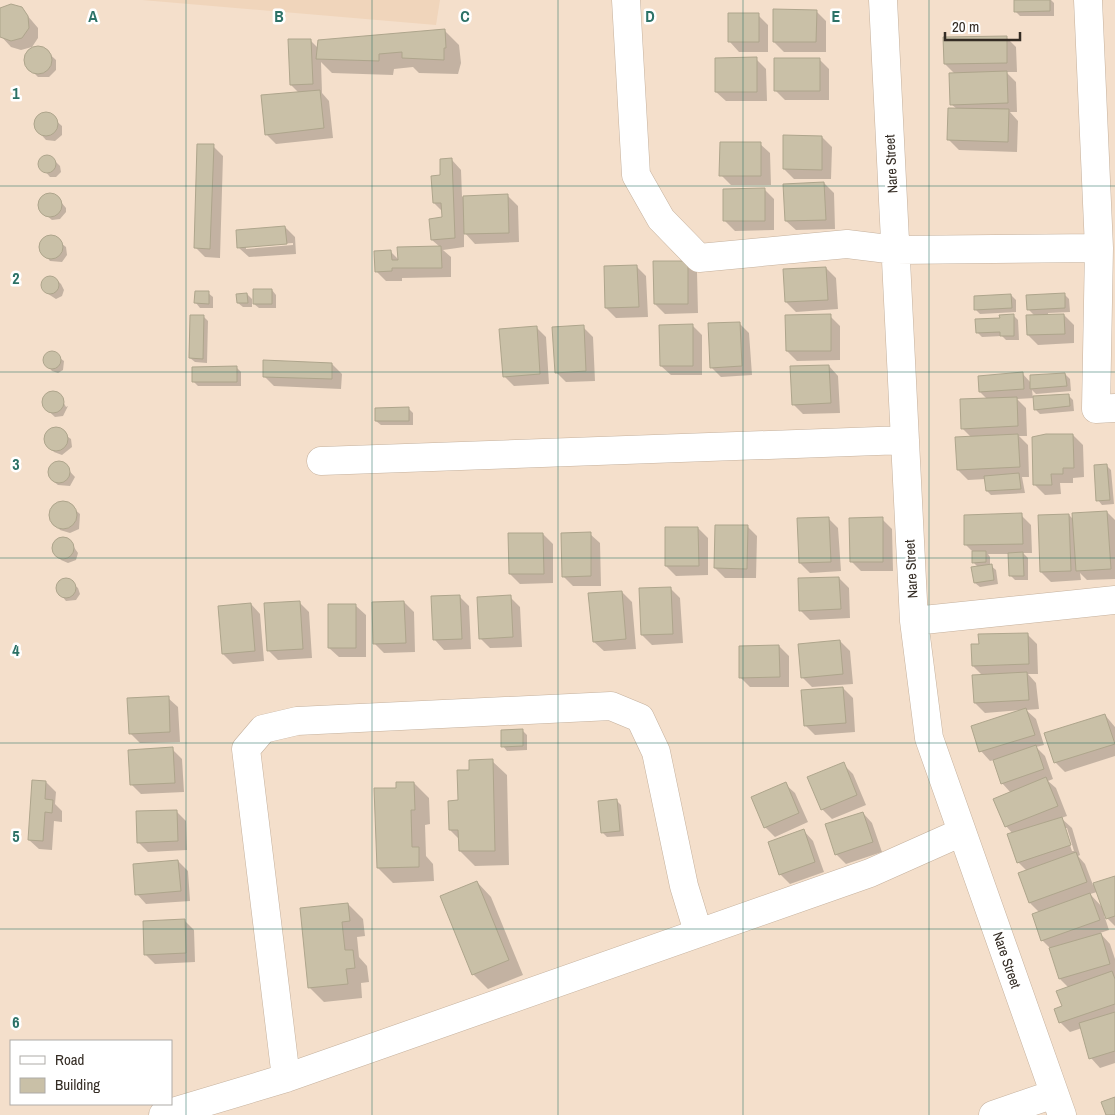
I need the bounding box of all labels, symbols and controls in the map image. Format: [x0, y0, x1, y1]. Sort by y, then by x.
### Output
text: A [88, 5, 98, 27]
text: B [274, 5, 284, 27]
text: C [460, 5, 470, 27]
text: D [645, 5, 655, 27]
text: E [832, 5, 841, 27]
scale bar [945, 10, 1020, 42]
text: 20 m [952, 16, 979, 37]
text: 1 [12, 82, 20, 104]
street label: Nare Street [880, 134, 902, 194]
text: 2 [12, 267, 20, 289]
text: 3 [12, 453, 20, 475]
street label: Nare Street [900, 539, 922, 599]
text: 4 [12, 639, 20, 661]
text: 5 [12, 825, 20, 847]
street label: Nare Street [989, 929, 1025, 991]
text: 6 [12, 1011, 20, 1033]
legend [10, 1040, 172, 1105]
text: Road [55, 1049, 84, 1070]
text: Building [55, 1074, 100, 1095]

